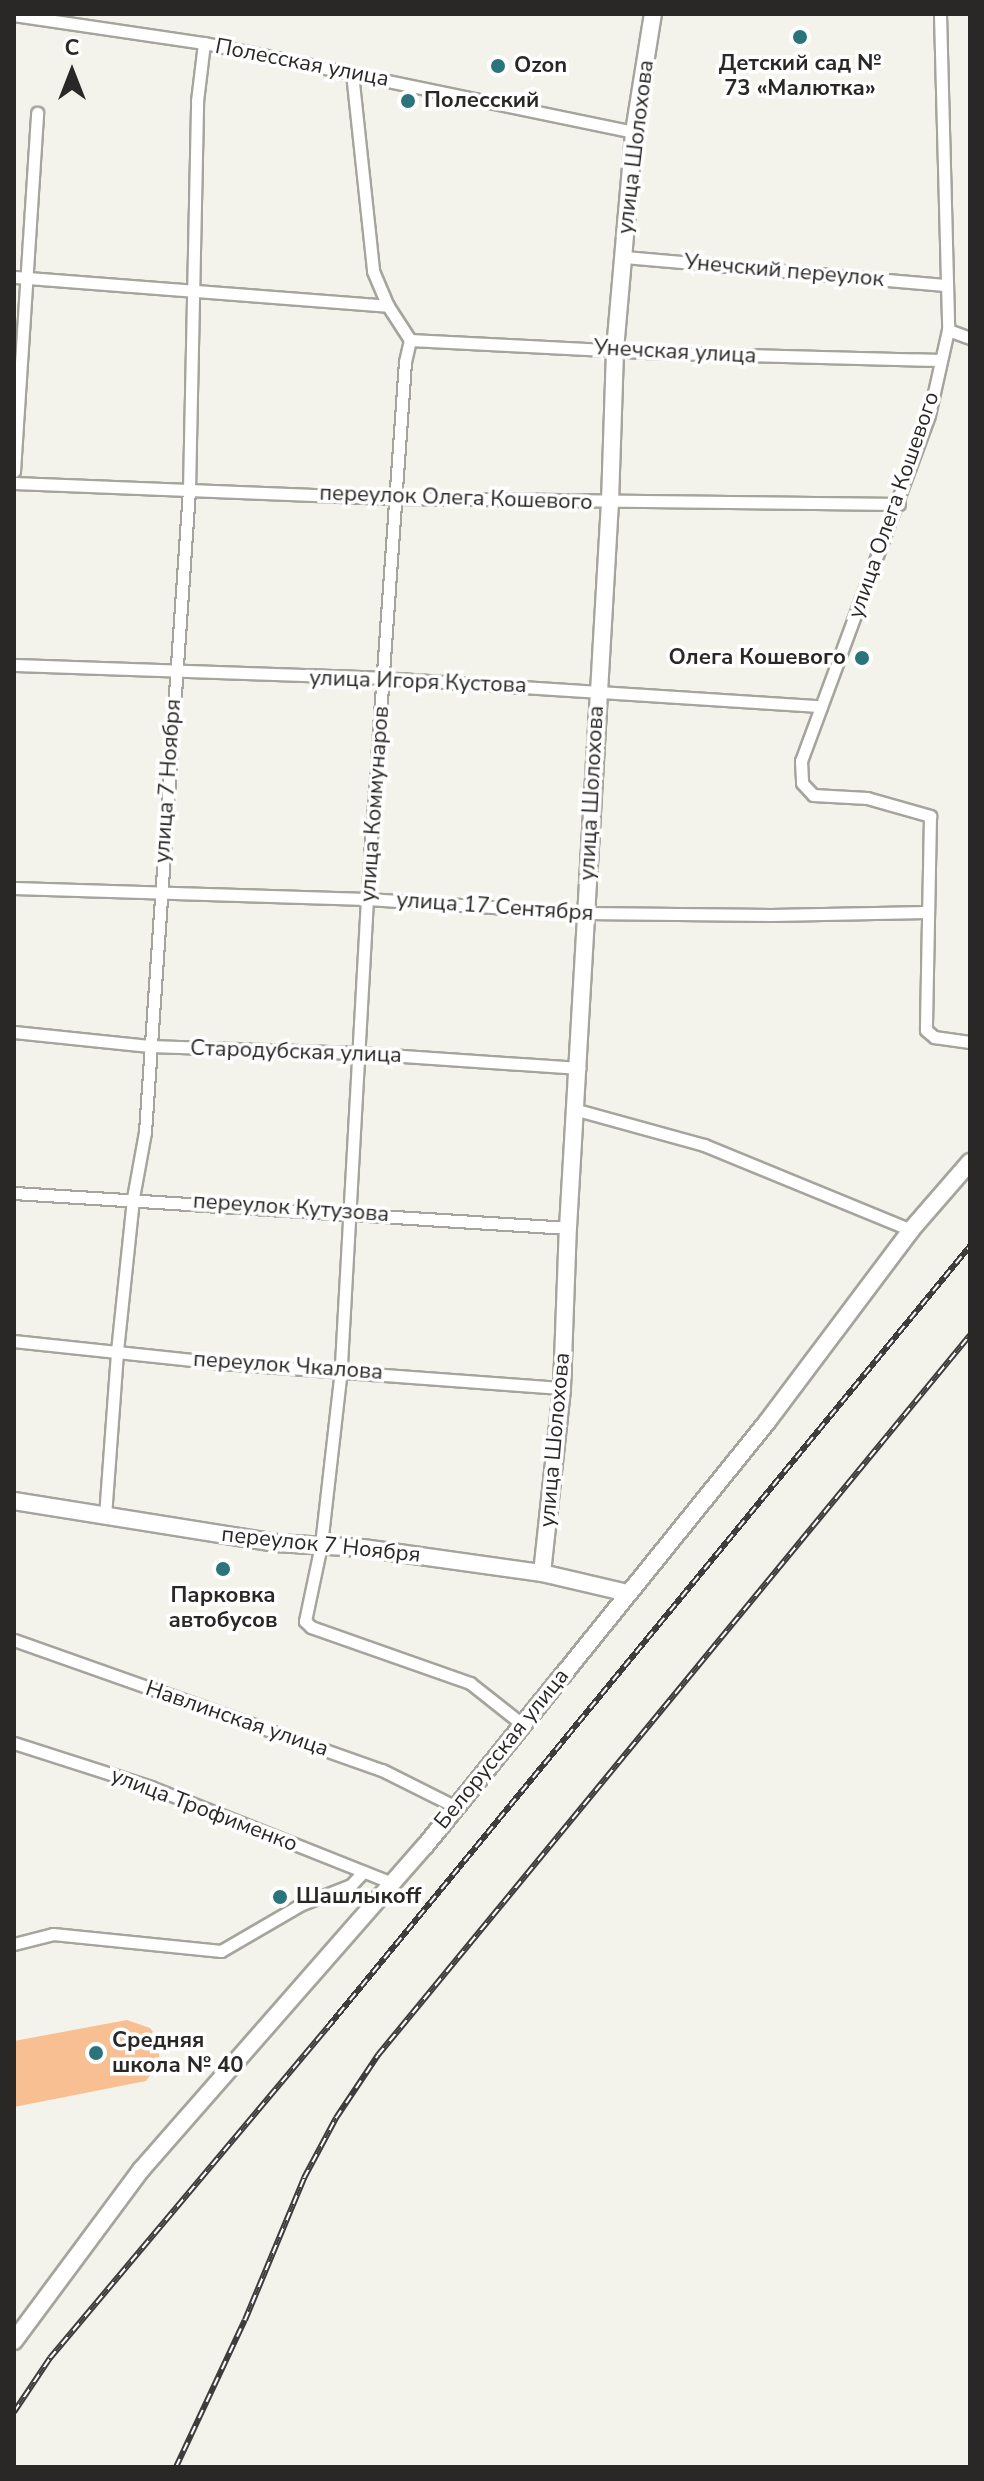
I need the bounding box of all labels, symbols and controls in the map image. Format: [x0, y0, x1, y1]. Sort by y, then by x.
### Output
marker: Детский сад № 73 «Малютка» [791, 28, 809, 46]
north arrow [32, 32, 112, 112]
text: С [65, 33, 79, 63]
street label: Полесская улица [213, 33, 391, 93]
place label: Детский сад № 73 «Малютка» [719, 50, 881, 102]
place label: Ozon [514, 53, 567, 79]
marker: Ozon [489, 57, 507, 75]
street label: улица Шолохова [612, 58, 660, 236]
place label: Полесский [424, 88, 539, 114]
marker: Полесский [399, 92, 417, 110]
street label: Унечский переулок [683, 249, 885, 293]
street label: Унечская улица [593, 335, 757, 369]
street label: улица Олега Кошевого [843, 388, 945, 622]
street label: переулок Олега Кошевого [319, 480, 593, 516]
place label: Олега Кошевого [669, 645, 846, 671]
marker: Олега Кошевого [853, 649, 871, 667]
street label: улица Игоря Кустова [309, 665, 527, 699]
street label: улица 7 Ноября [149, 698, 187, 864]
street label: улица Коммунаров [355, 705, 395, 903]
street label: улица Шолохова [574, 705, 610, 881]
street label: улица 17 Сентября [396, 887, 594, 927]
street label: Стародубская улица [190, 1035, 402, 1069]
street label: переулок Кутузова [192, 1188, 390, 1228]
street label: переулок Чкалова [192, 1346, 384, 1386]
street label: улица Шолохова [534, 1352, 576, 1528]
street label: переулок 7 Ноября [220, 1521, 422, 1569]
marker: Парковка автобусов [214, 1560, 232, 1578]
place label: Парковка автобусов [168, 1582, 278, 1634]
street label: Белорусская улица [429, 1663, 575, 1835]
street label: Навлинская улица [142, 1675, 332, 1763]
street label: улица Трофименко [107, 1762, 301, 1858]
place label: Шашлыкоff [296, 1884, 421, 1910]
marker: Шашлыкоff [271, 1888, 289, 1906]
place label: Средняя школа № 40 [112, 2027, 243, 2078]
marker: Средняя школа № 40 [87, 2044, 105, 2062]

